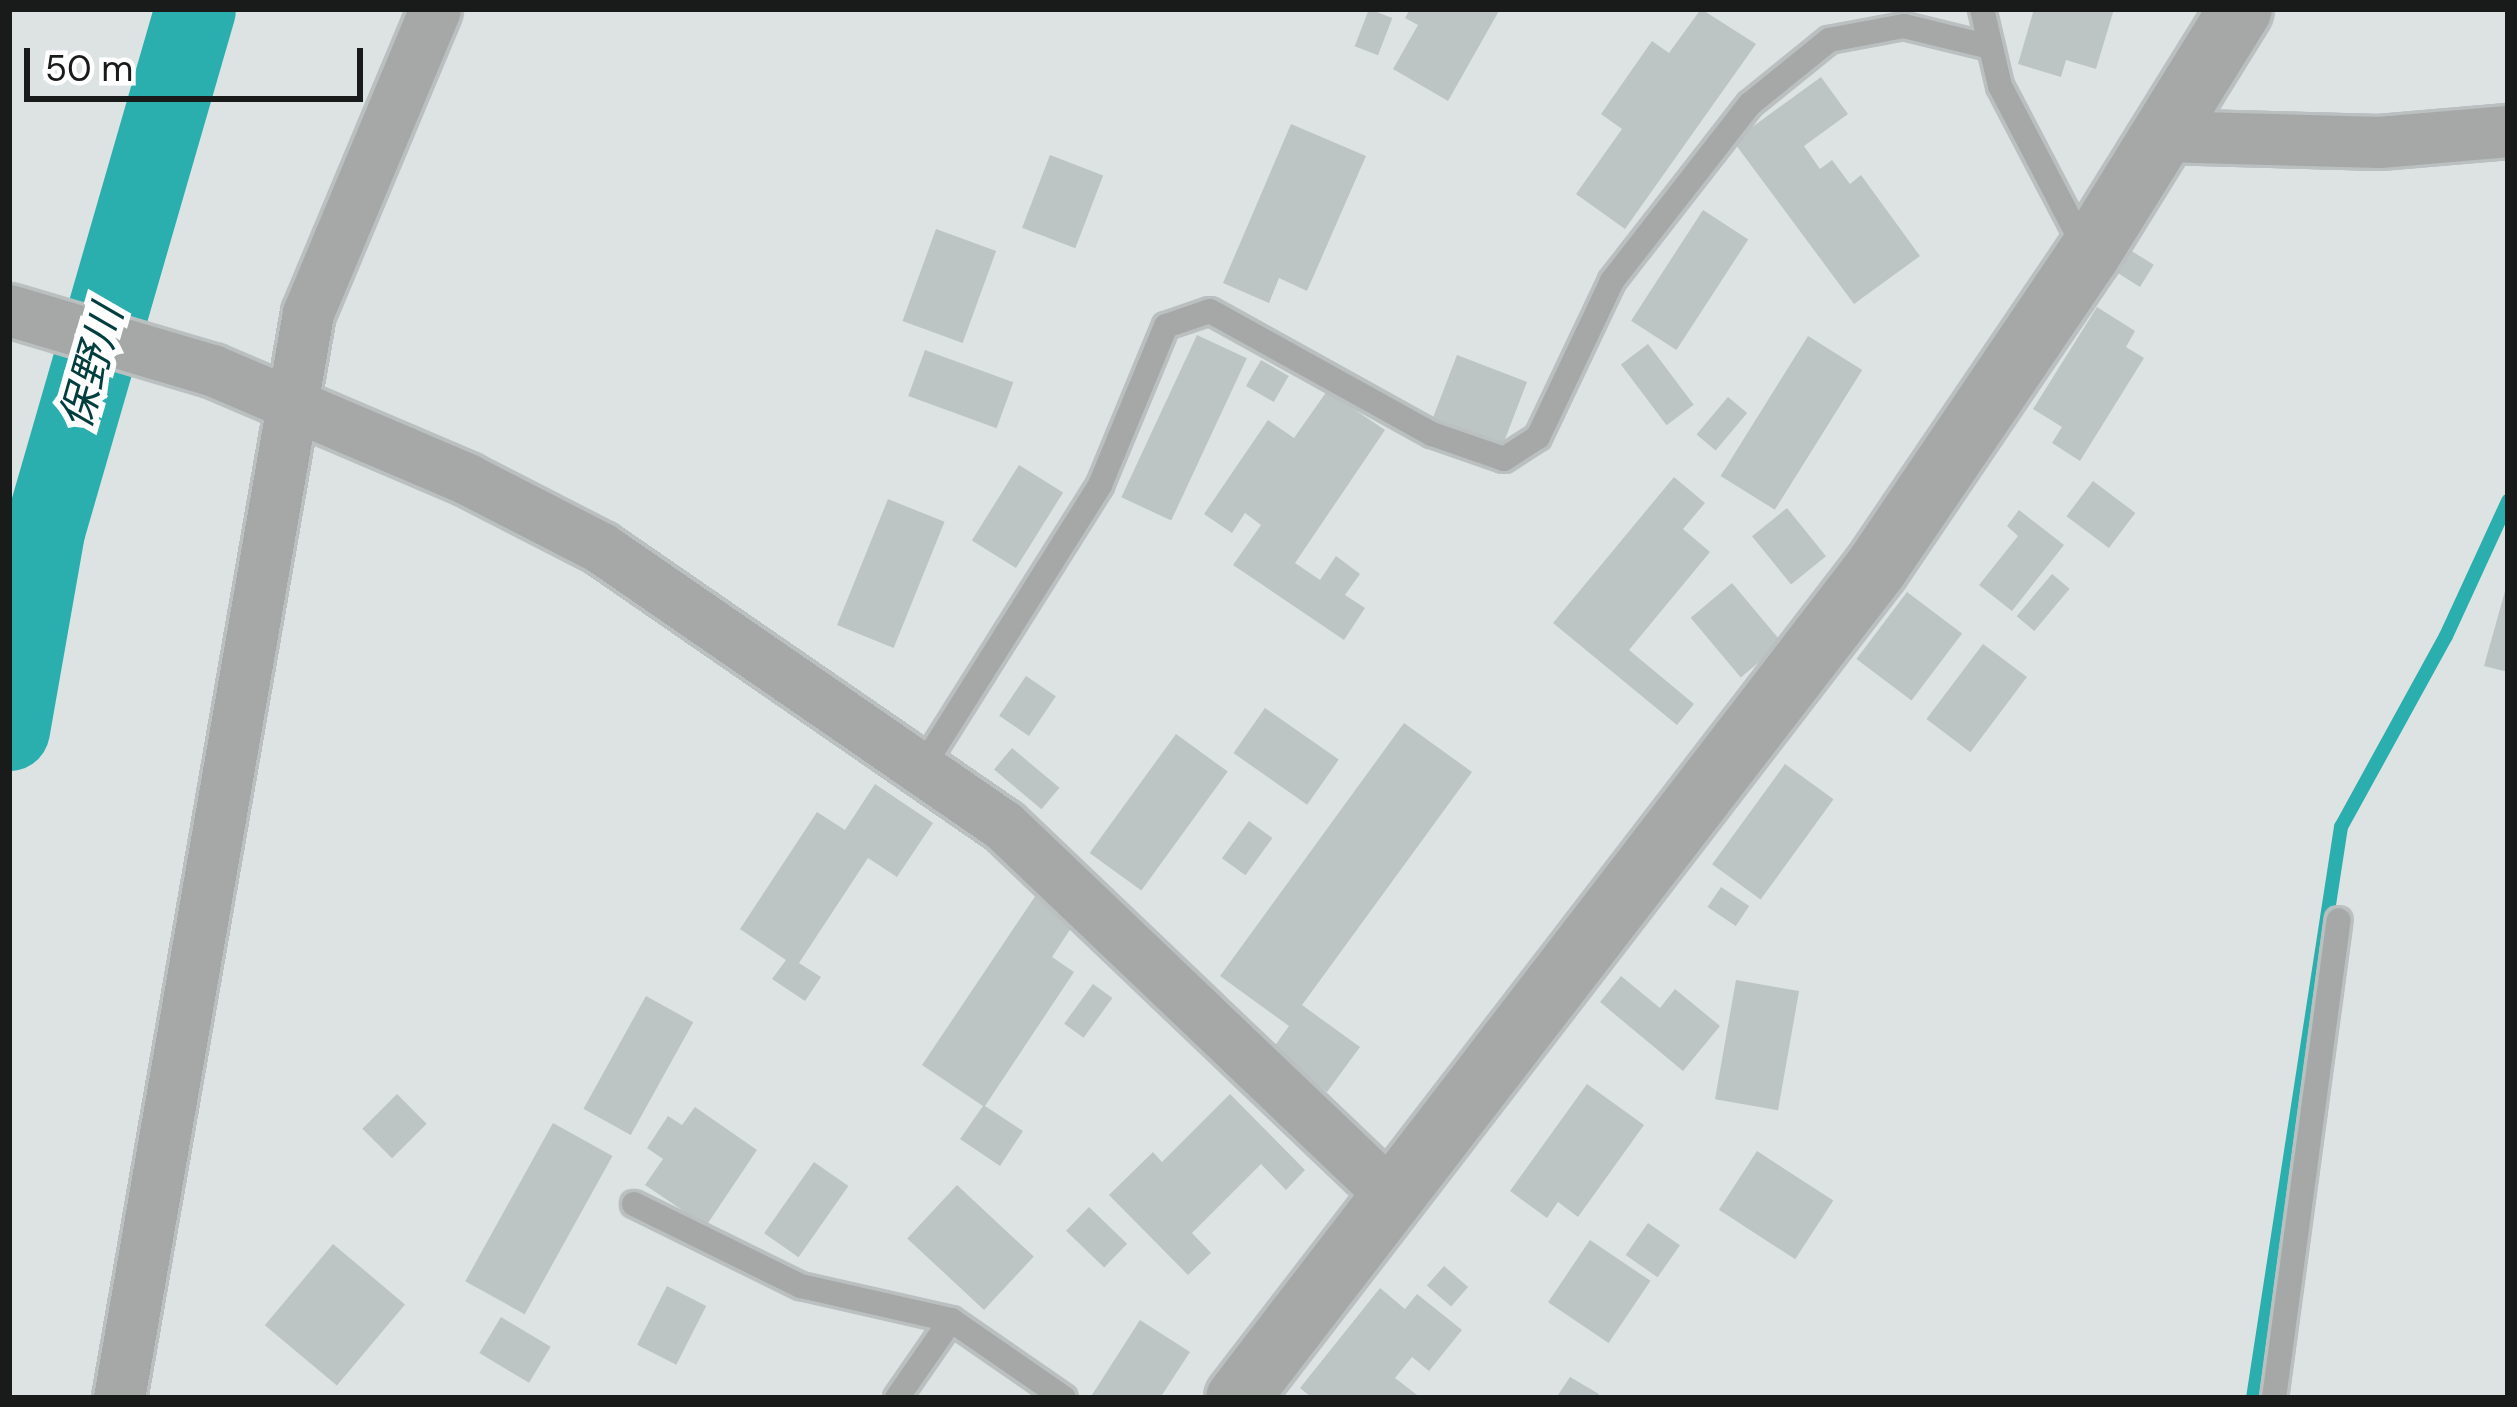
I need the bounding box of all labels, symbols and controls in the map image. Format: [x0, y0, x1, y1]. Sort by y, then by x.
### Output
scale bar [30, 24, 369, 98]
text: 50 m [45, 45, 133, 92]
water label: 保野川 [50, 299, 134, 435]

